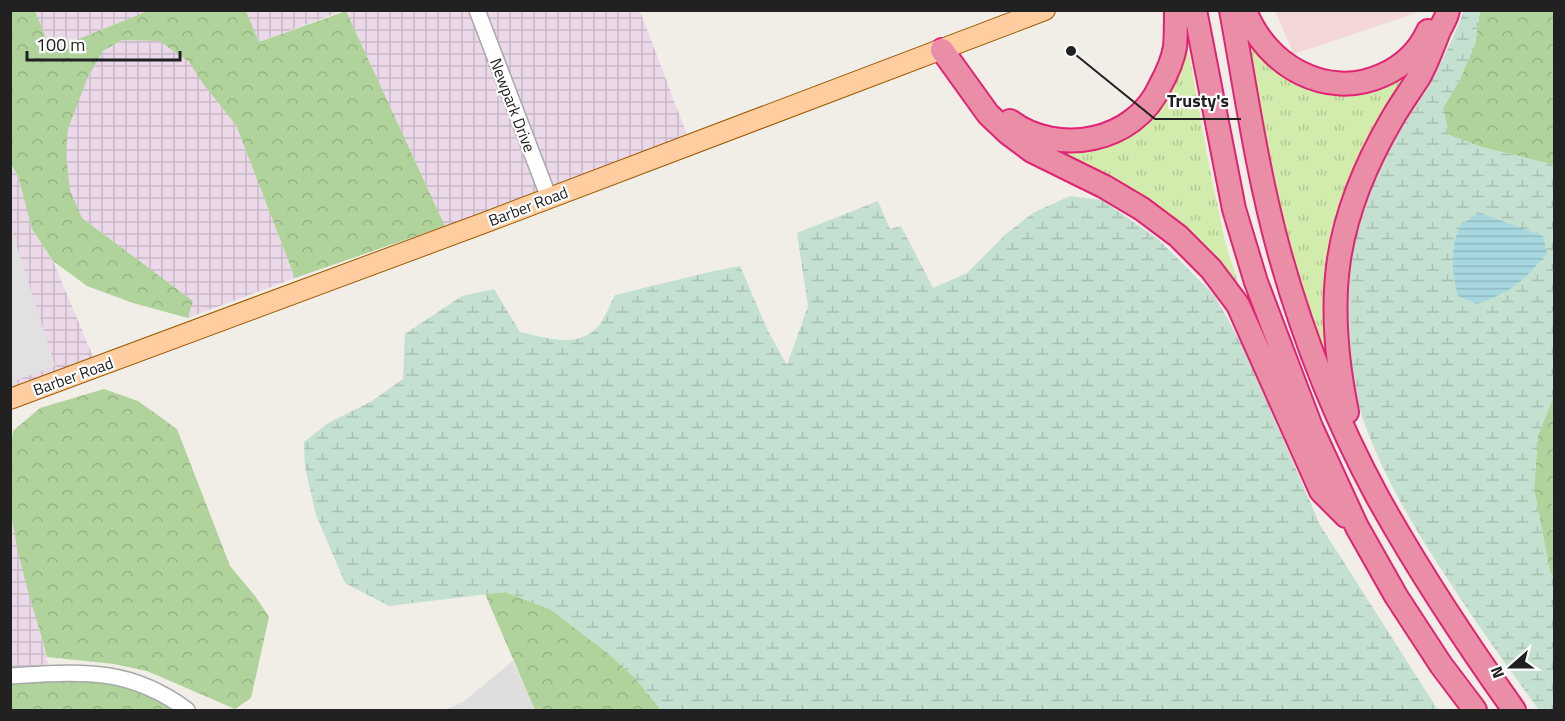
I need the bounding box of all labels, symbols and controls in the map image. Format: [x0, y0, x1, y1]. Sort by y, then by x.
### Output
scale bar [27, 24, 180, 62]
text: 100 m [36, 31, 85, 58]
street label: Newpark Drive [484, 54, 542, 156]
callout: Trusty's [1155, 83, 1241, 119]
text: Trusty's [1167, 87, 1229, 114]
street label: Barber Road [485, 180, 571, 232]
street label: Barber Road [30, 350, 116, 402]
north arrow [1481, 637, 1541, 697]
text: N [1484, 663, 1510, 682]

